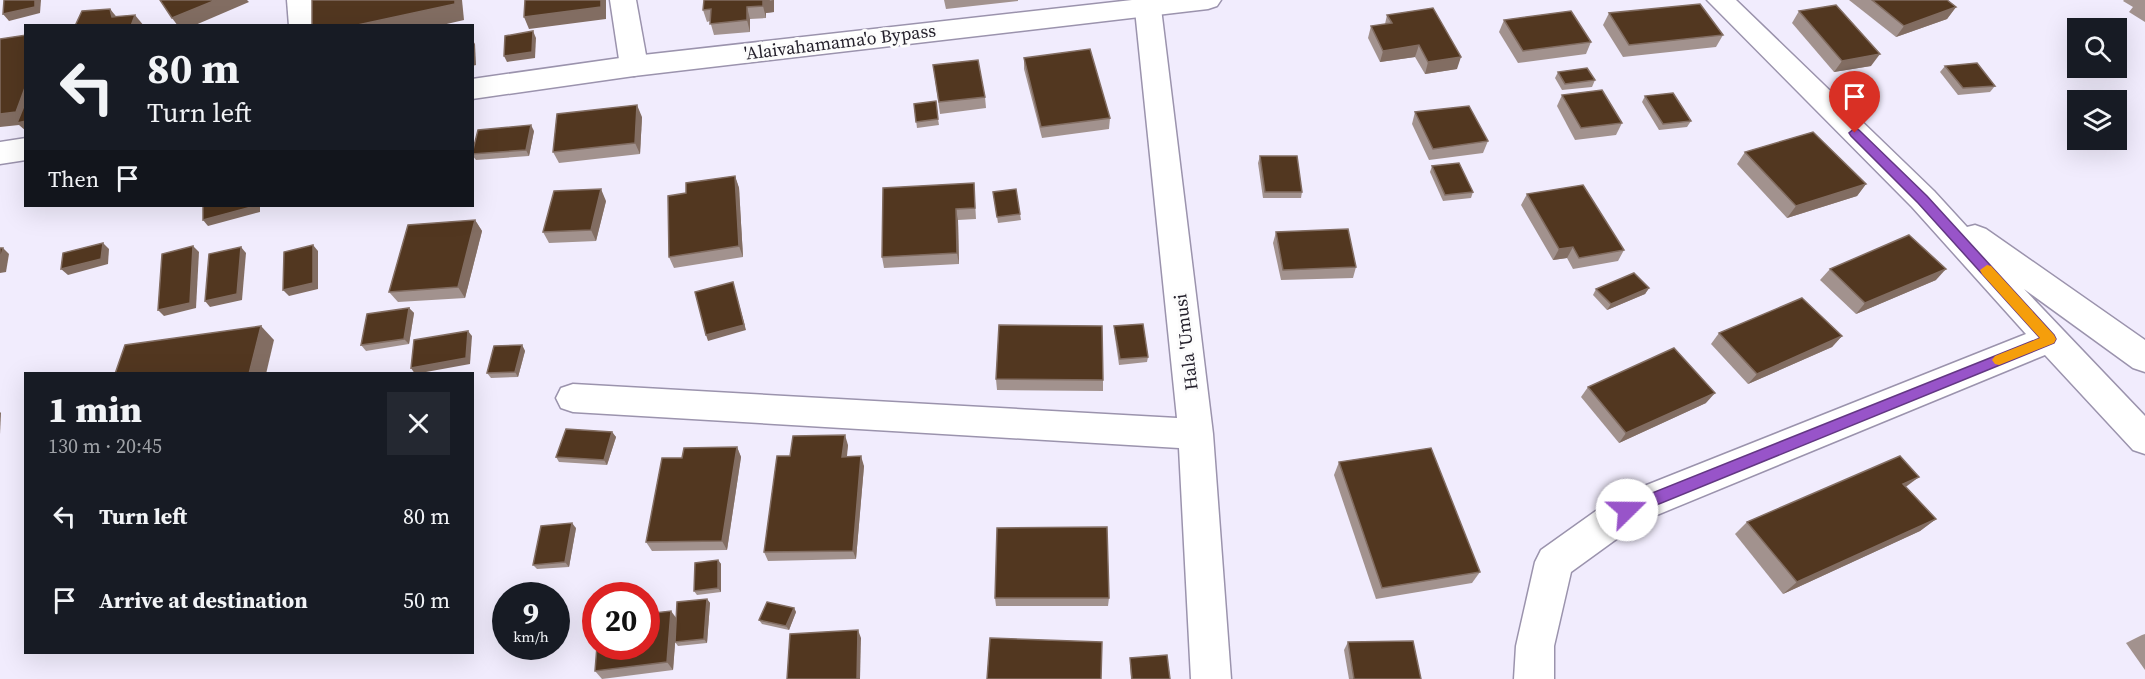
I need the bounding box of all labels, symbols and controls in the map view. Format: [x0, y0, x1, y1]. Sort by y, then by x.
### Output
street label: 'Alaivahamama'o Bypass [743, 17, 937, 66]
map controls [2067, 18, 2127, 150]
button: search [2067, 18, 2127, 78]
text: 80 m [147, 39, 240, 97]
icon: left [48, 48, 126, 126]
pin [1829, 71, 1880, 133]
icon: arrive [1838, 80, 1871, 113]
button: layers [2067, 90, 2127, 150]
text: Turn left [147, 94, 251, 131]
icon: arrive [111, 162, 144, 195]
text: Then [48, 164, 99, 194]
street label: Hala 'Umusi [1167, 292, 1204, 392]
text: 1 min [48, 385, 142, 434]
button: close [387, 392, 450, 455]
text: 130 m · 20:45 [48, 432, 162, 460]
position arrow [1595, 478, 1659, 542]
icon: left [48, 500, 81, 533]
text: Turn left [99, 501, 187, 531]
text: 80 m [403, 501, 450, 531]
speed limit sign: 20 [582, 582, 660, 660]
icon: arrive [48, 584, 81, 617]
text: Arrive at destination [99, 585, 308, 615]
text: 50 m [403, 585, 450, 615]
text: 9 [523, 593, 539, 634]
text: km/h [513, 626, 549, 647]

